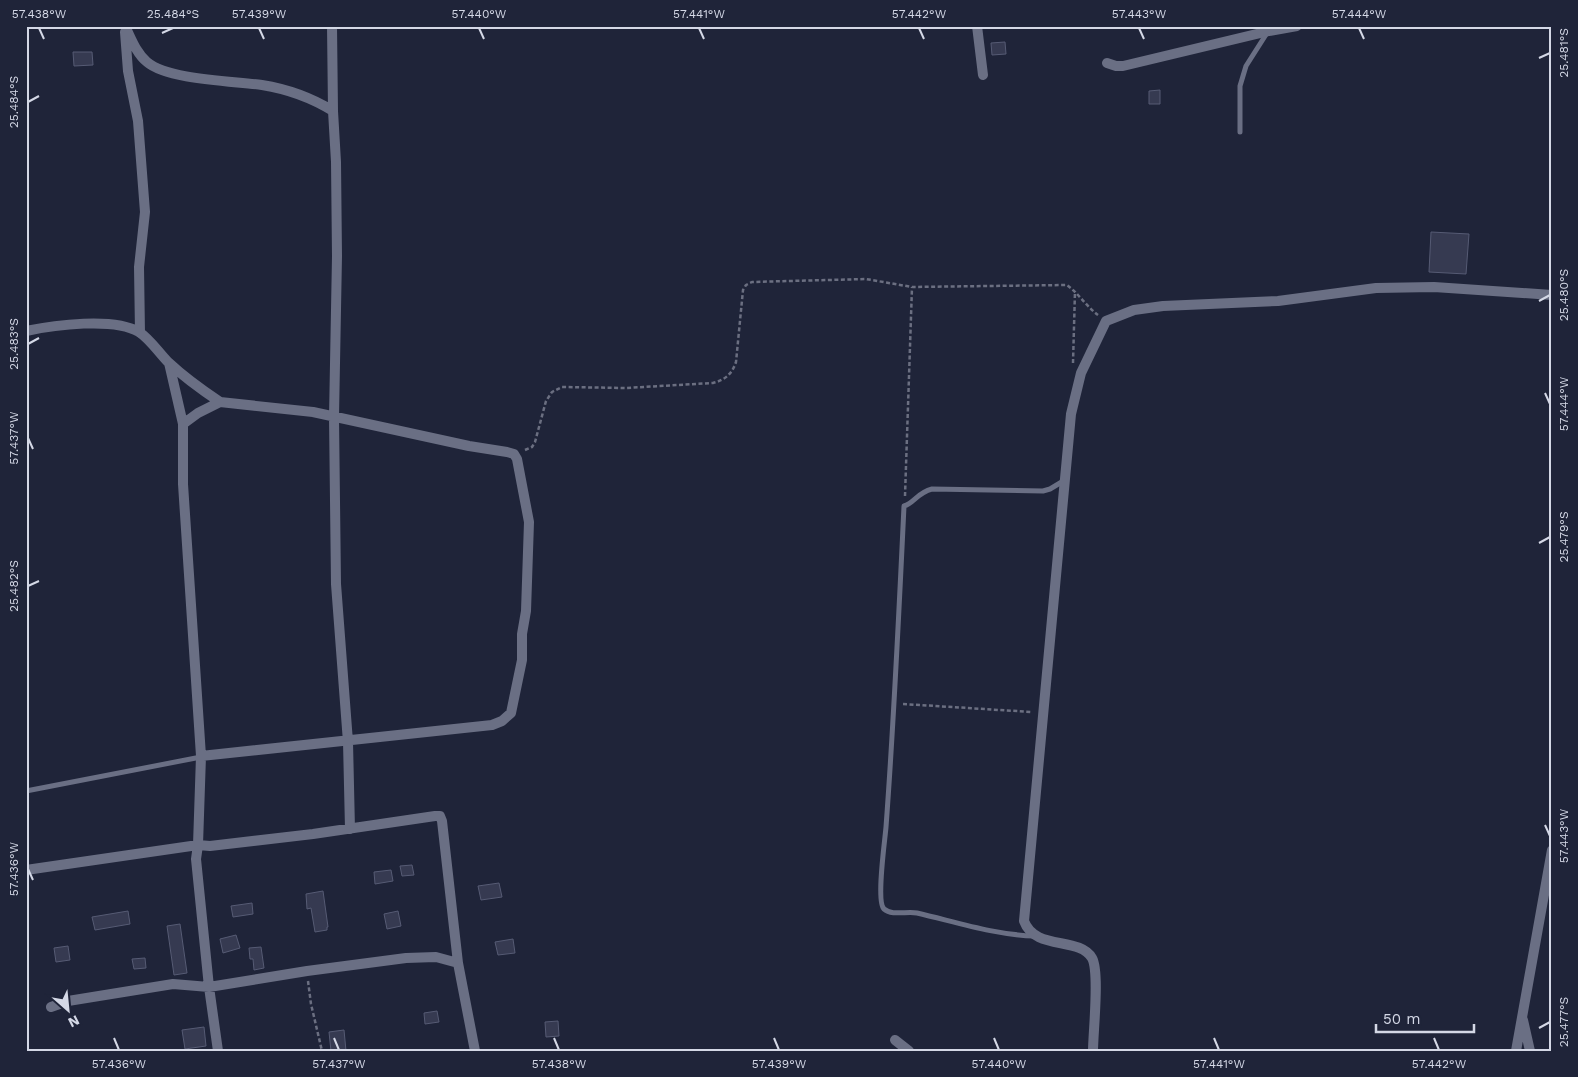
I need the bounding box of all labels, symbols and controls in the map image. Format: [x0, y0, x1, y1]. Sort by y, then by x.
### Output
text: 57.438°W [12, 7, 67, 21]
text: 25.484°S [147, 7, 199, 21]
text: 57.439°W [232, 7, 287, 21]
text: 57.440°W [452, 7, 507, 21]
text: 57.441°W [673, 7, 725, 21]
text: 57.442°W [892, 7, 947, 21]
text: 57.443°W [1112, 7, 1167, 21]
text: 57.444°W [1332, 7, 1387, 21]
text: 25.481°S [1557, 28, 1571, 78]
text: 25.484°S [7, 76, 21, 128]
text: 25.480°S [1557, 269, 1571, 321]
text: 25.483°S [7, 318, 21, 370]
text: 57.444°W [1557, 376, 1571, 431]
text: 57.437°W [7, 411, 21, 465]
text: 25.479°S [1557, 511, 1571, 563]
text: 25.482°S [7, 560, 21, 612]
text: 57.443°W [1557, 808, 1571, 863]
text: 57.436°W [7, 841, 21, 896]
north arrow [42, 984, 92, 1034]
text: 25.477°S [1557, 997, 1571, 1047]
scale bar [1376, 1002, 1473, 1034]
text: 50 m [1383, 1010, 1420, 1028]
text: N [66, 1012, 82, 1031]
text: 57.436°W [92, 1057, 147, 1071]
text: 57.437°W [312, 1057, 366, 1071]
text: 57.438°W [532, 1057, 587, 1071]
text: 57.439°W [752, 1057, 807, 1071]
text: 57.440°W [972, 1057, 1027, 1071]
text: 57.441°W [1193, 1057, 1245, 1071]
text: 57.442°W [1412, 1057, 1467, 1071]

